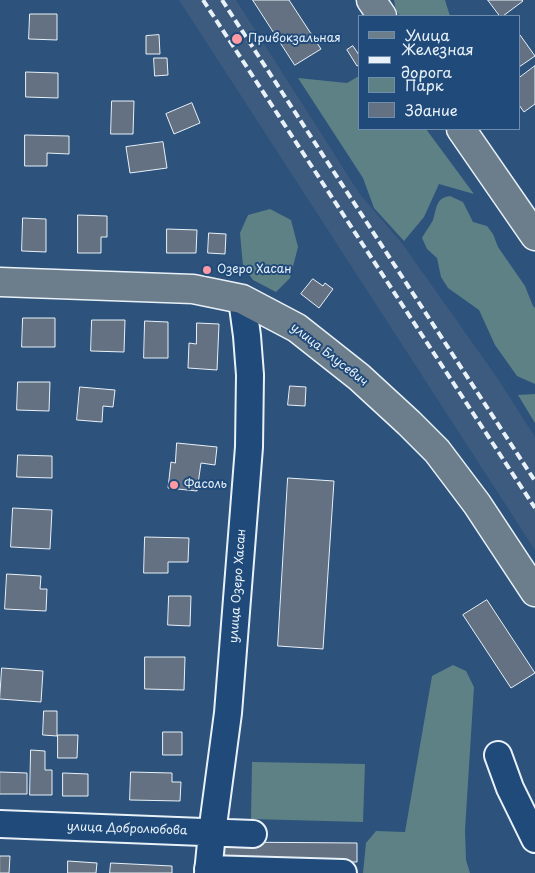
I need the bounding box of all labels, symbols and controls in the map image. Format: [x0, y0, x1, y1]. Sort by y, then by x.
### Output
legend [358, 15, 520, 130]
text: Улица [405, 23, 450, 46]
marker: Привокзальная [230, 32, 244, 46]
place label: Привокзальная [248, 32, 341, 46]
text: Железная дорога [401, 37, 474, 83]
text: Парк [405, 73, 444, 96]
text: Здание [405, 98, 458, 121]
place label: Озеро Хасан [217, 263, 291, 277]
marker: Озеро Хасан [201, 264, 213, 276]
street label: улица Блусевич [287, 320, 371, 390]
place label: Фасоль [184, 478, 227, 492]
marker: Фасоль [168, 479, 180, 491]
street label: улица Озеро Хасан [227, 528, 249, 644]
street label: улица Добролюбова [66, 820, 188, 838]

